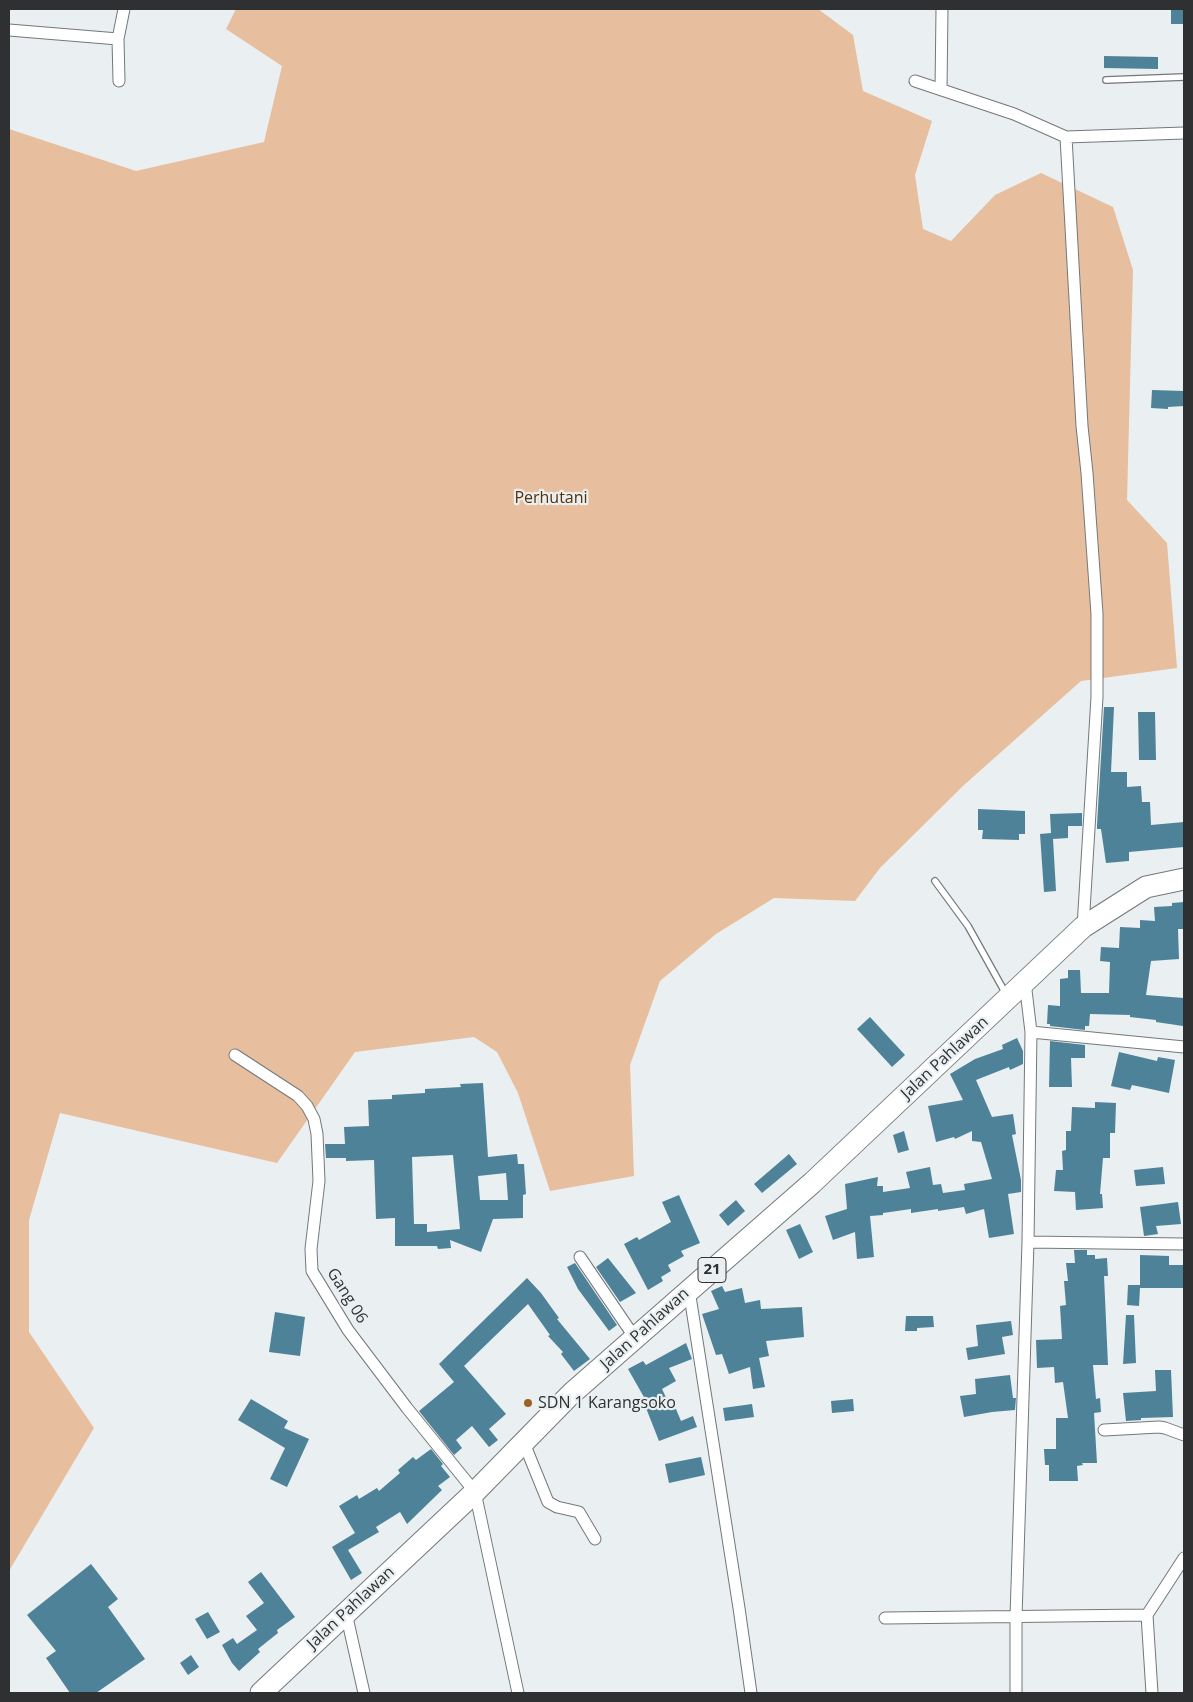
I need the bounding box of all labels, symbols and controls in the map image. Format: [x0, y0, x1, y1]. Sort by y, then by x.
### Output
park label: Perhutani [514, 488, 588, 508]
street label: Jalan Pahlawan [897, 1013, 993, 1103]
road number: 21 [698, 1258, 726, 1282]
street label: Gang 06 [323, 1265, 371, 1327]
street label: Jalan Pahlawan [597, 1284, 693, 1374]
place label: SDN 1 Karangsoko [538, 1393, 676, 1413]
marker: SDN 1 Karangsoko [522, 1397, 534, 1409]
street label: Jalan Pahlawan [303, 1563, 399, 1653]

